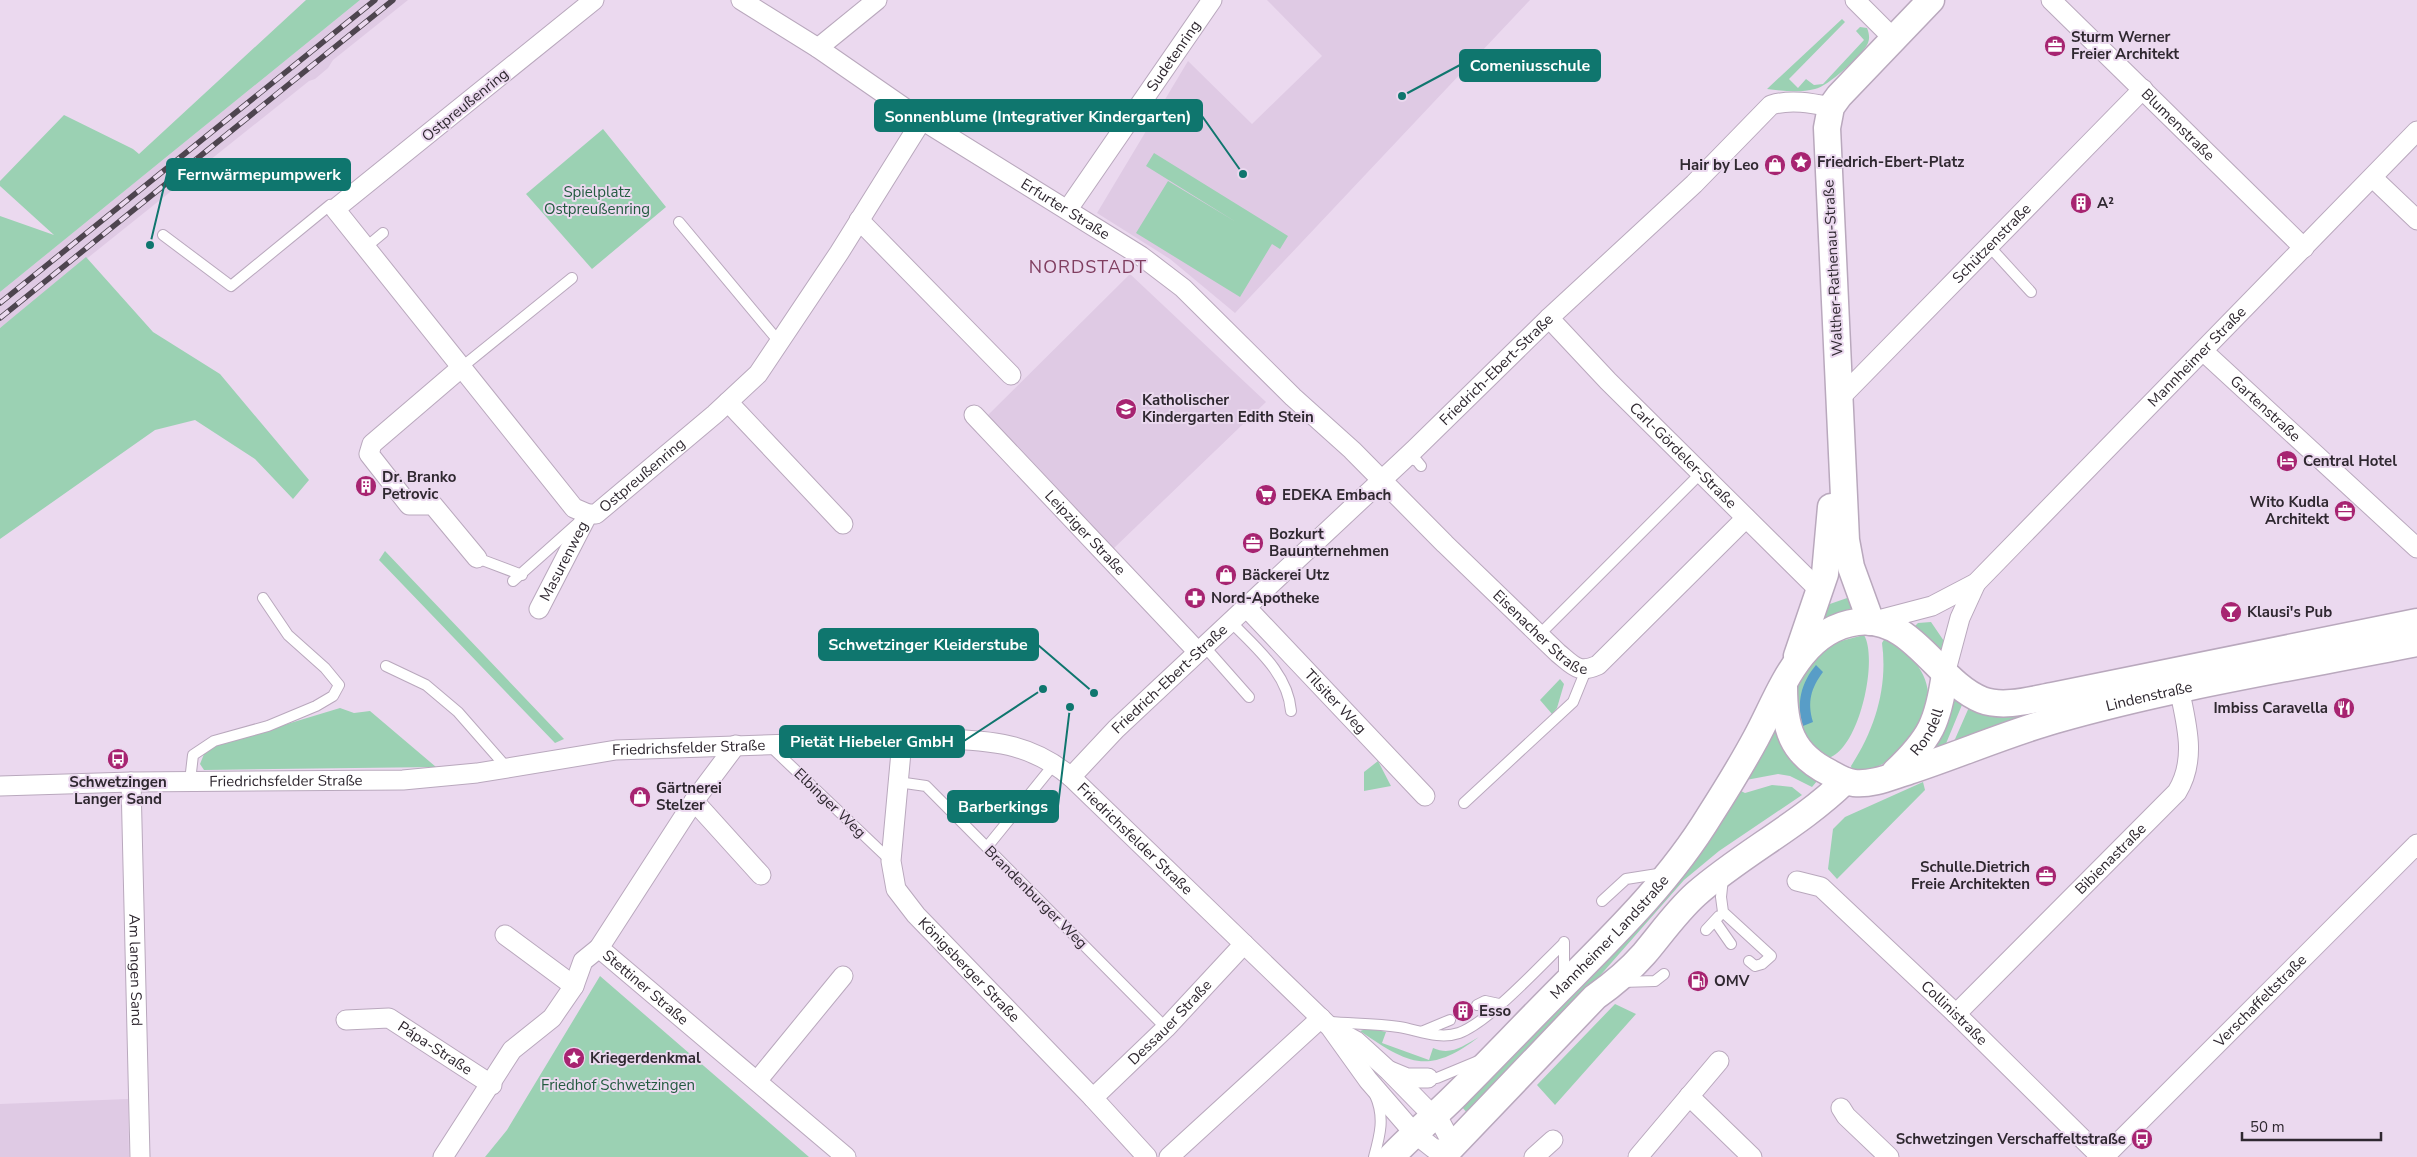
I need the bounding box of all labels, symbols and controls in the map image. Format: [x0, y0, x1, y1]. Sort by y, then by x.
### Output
street label: Sudetenring [1142, 16, 1205, 95]
place label: Sturm Werner Freier Architekt [2071, 27, 2179, 64]
office icon: Sturm Werner Freier Architekt [2043, 34, 2067, 58]
callout: Comeniusschule [1460, 50, 1600, 81]
text: Comeniusschule [1470, 55, 1591, 77]
street label: Ostpreußenring [417, 64, 513, 146]
street label: Blumenstraße [2137, 84, 2219, 165]
callout: Sonnenblume (Integrativer Kindergarten) [875, 100, 1202, 131]
text: Sonnenblume (Integrativer Kindergarten) [884, 106, 1192, 128]
place icon: Friedrich-Ebert-Platz [1789, 150, 1813, 174]
place label: Friedrich-Ebert-Platz [1817, 152, 1964, 172]
shop icon: Hair by Leo [1763, 153, 1787, 177]
place label: Hair by Leo [1680, 155, 1759, 175]
callout: Fernwärmepumpwerk [167, 159, 350, 190]
text: Fernwärmepumpwerk [177, 164, 341, 186]
street label: Erfurter Straße [1017, 174, 1114, 244]
street label: Walther-Rathenau-Straße [1818, 179, 1848, 357]
park label: Spielplatz Ostpreußenring [544, 182, 650, 219]
building icon: A² [2069, 191, 2093, 215]
place label: A² [2097, 193, 2114, 213]
street label: Schützenstraße [1948, 199, 2035, 288]
district label: NORDSTADT [1029, 255, 1147, 279]
street label: Mannheimer Straße [2143, 302, 2250, 411]
street label: Friedrich-Ebert-Straße [1435, 309, 1557, 430]
street label: Gartenstraße [2226, 371, 2305, 446]
place label: Katholischer Kindergarten Edith Stein [1142, 390, 1314, 427]
school or university icon: Katholischer Kindergarten Edith Stein [1114, 397, 1138, 421]
street label: Carl-Gördeler-Straße [1625, 398, 1741, 513]
street label: Ostpreußenring [595, 433, 689, 517]
hotel icon: Central Hotel [2275, 449, 2299, 473]
place label: Central Hotel [2303, 451, 2397, 471]
place label: Dr. Branko Petrovic [382, 467, 457, 504]
building icon: Dr. Branko Petrovic [354, 474, 378, 498]
supermarket icon: EDEKA Embach [1254, 483, 1278, 507]
place label: EDEKA Embach [1282, 485, 1391, 505]
street label: Leipziger Straße [1040, 486, 1130, 579]
place label: Wito Kudla Architekt [2250, 492, 2329, 529]
office icon: Wito Kudla Architekt [2333, 499, 2357, 523]
street label: Masurenweg [535, 518, 593, 604]
place label: Bozkurt Bauunternehmen [1269, 524, 1389, 561]
office icon: Bozkurt Bauunternehmen [1241, 531, 1265, 555]
shop icon: Bäckerei Utz [1214, 563, 1238, 587]
place label: Bäckerei Utz [1242, 565, 1329, 585]
street label: Eisenacher Straße [1488, 585, 1588, 679]
pharmacy icon: Nord-Apotheke [1183, 586, 1207, 610]
place label: Nord-Apotheke [1211, 588, 1319, 608]
bar icon: Klausi's Pub [2219, 600, 2243, 624]
place label: Klausi's Pub [2247, 602, 2332, 622]
street label: Friedrich-Ebert-Straße [1107, 620, 1232, 738]
callout: Schwetzinger Kleiderstube [819, 629, 1038, 660]
text: Schwetzinger Kleiderstube [828, 634, 1028, 656]
street label: Tilsiter Weg [1300, 665, 1371, 738]
street label: Lindenstraße [2104, 677, 2194, 716]
restaurant icon: Imbiss Caravella [2332, 696, 2356, 720]
place label: Imbiss Caravella [2213, 698, 2328, 718]
street label: Rondell [1906, 705, 1948, 760]
callout: Pietät Hiebeler GmbH [780, 726, 964, 757]
text: Pietät Hiebeler GmbH [790, 731, 954, 753]
street label: Friedrichsfelder Straße [612, 735, 766, 760]
bus stop icon: Schwetzingen Langer Sand [106, 747, 130, 771]
street label: Elbinger Weg [790, 764, 870, 842]
street label: Friedrichsfelder Straße [209, 770, 363, 791]
place label: Schwetzingen Langer Sand [69, 772, 167, 809]
place label: Gärtnerei Stelzer [656, 778, 722, 815]
street label: Friedrichsfelder Straße [1073, 778, 1197, 899]
shop icon: Gärtnerei Stelzer [628, 785, 652, 809]
callout: Barberkings [948, 791, 1058, 822]
text: Barberkings [958, 796, 1048, 818]
street label: Bibienastraße [2071, 819, 2150, 899]
street label: Brandenburger Weg [980, 841, 1092, 953]
place label: Schulle.Dietrich Freie Architekten [1911, 857, 2030, 894]
office icon: Schulle.Dietrich Freie Architekten [2034, 864, 2058, 888]
street label: Mannheimer Landstraße [1546, 871, 1673, 1003]
street label: Königsberger Straße [914, 913, 1024, 1027]
street label: Am langen Sand [124, 914, 147, 1026]
street label: Stettiner Straße [598, 945, 693, 1030]
street label: Verschaffeltstraße [2209, 950, 2311, 1052]
fuel station icon: OMV [1686, 969, 1710, 993]
place label: OMV [1714, 971, 1750, 991]
street label: Dessauer Straße [1124, 975, 1216, 1069]
street label: Collinistraße [1917, 976, 1992, 1050]
building icon: Esso [1451, 999, 1475, 1023]
place label: Esso [1479, 1001, 1512, 1021]
street label: Pápa-Straße [394, 1016, 476, 1079]
place icon: Kriegerdenkmal [562, 1046, 586, 1070]
place label: Kriegerdenkmal [590, 1048, 701, 1068]
park label: Friedhof Schwetzingen [541, 1075, 695, 1095]
scale bar [2242, 1110, 2381, 1142]
text: 50 m [2250, 1117, 2285, 1137]
bus stop icon: Schwetzingen Verschaffeltstraße [2130, 1127, 2154, 1151]
place label: Schwetzingen Verschaffeltstraße [1896, 1129, 2126, 1149]

